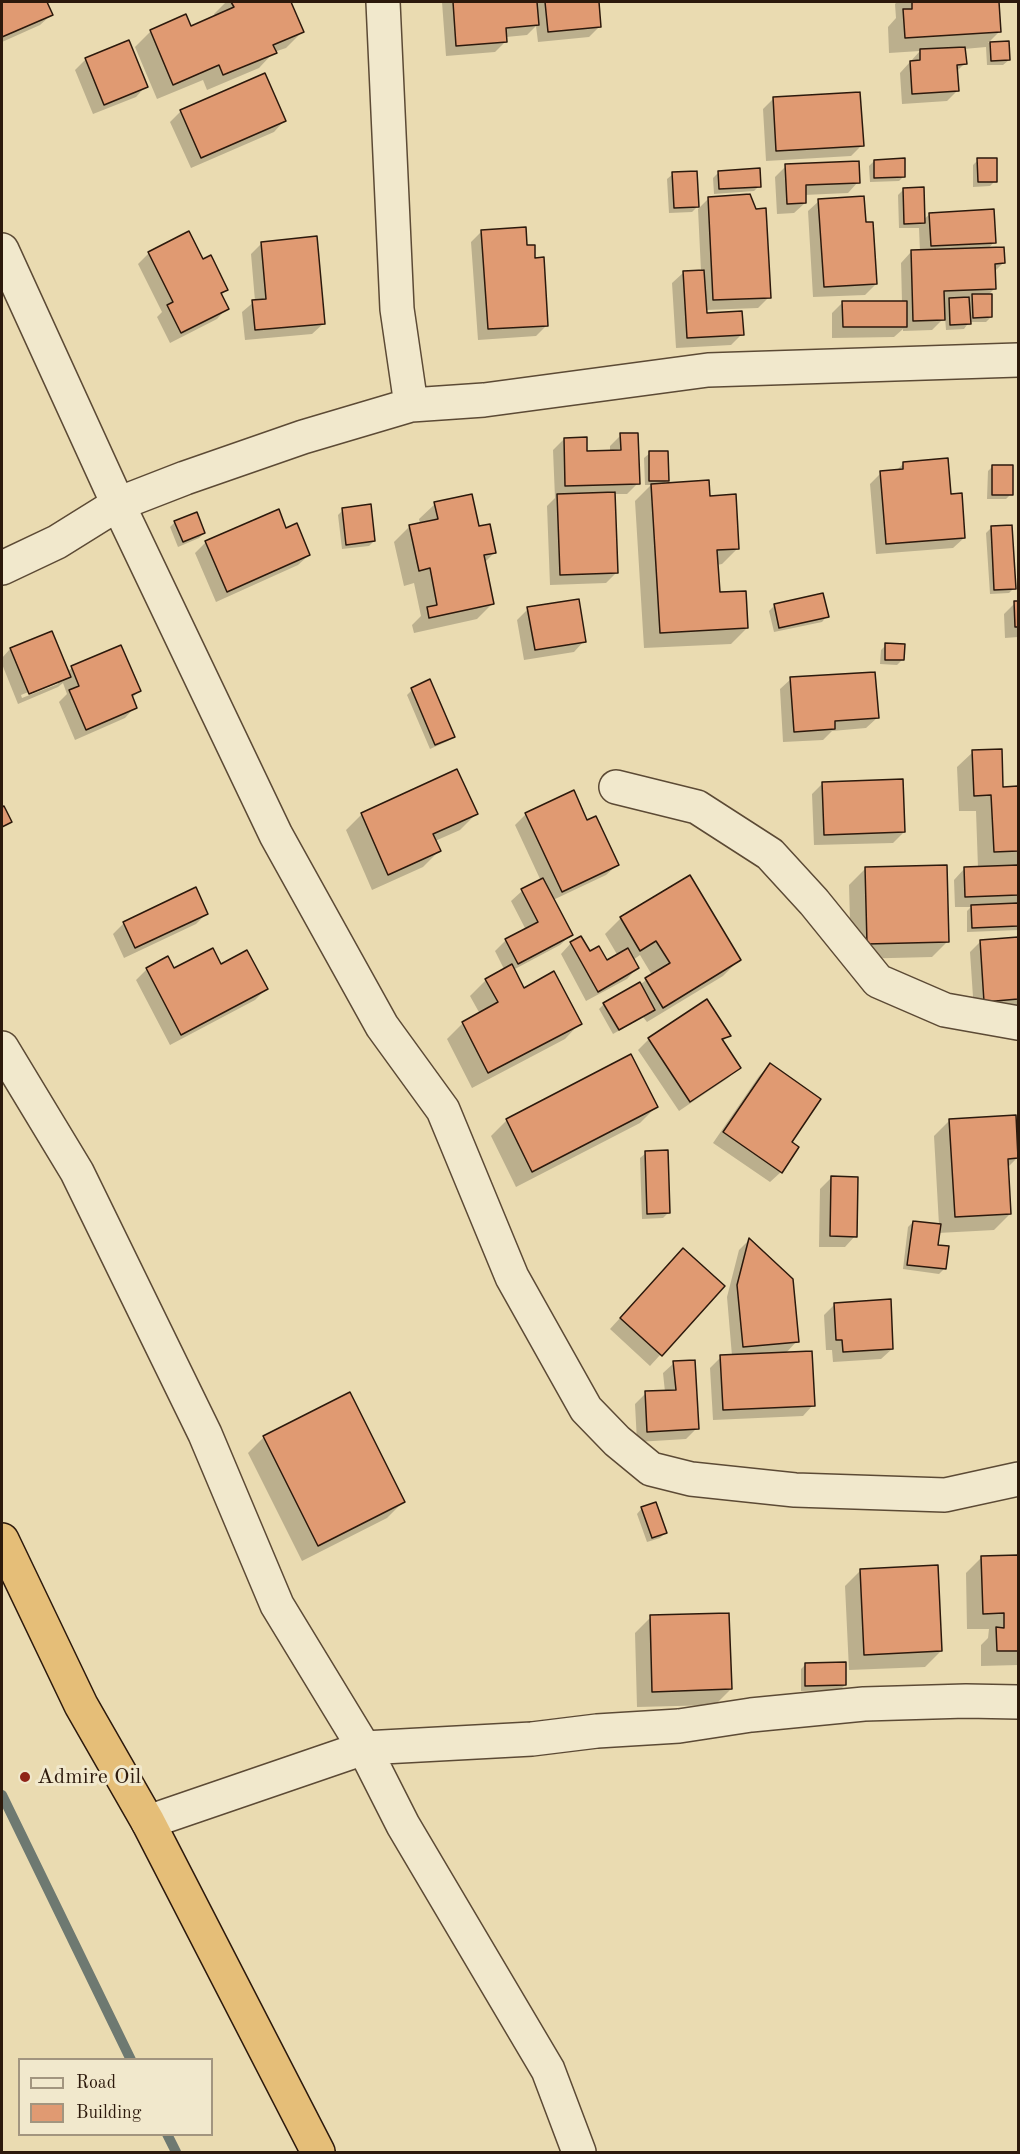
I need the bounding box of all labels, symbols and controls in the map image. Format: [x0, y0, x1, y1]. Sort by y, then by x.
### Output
place label: Admire Oil [37, 1764, 141, 1790]
marker: Admire Oil [18, 1770, 32, 1784]
legend [18, 2058, 213, 2136]
text: Road [76, 2074, 116, 2092]
text: Building [76, 2104, 141, 2122]

